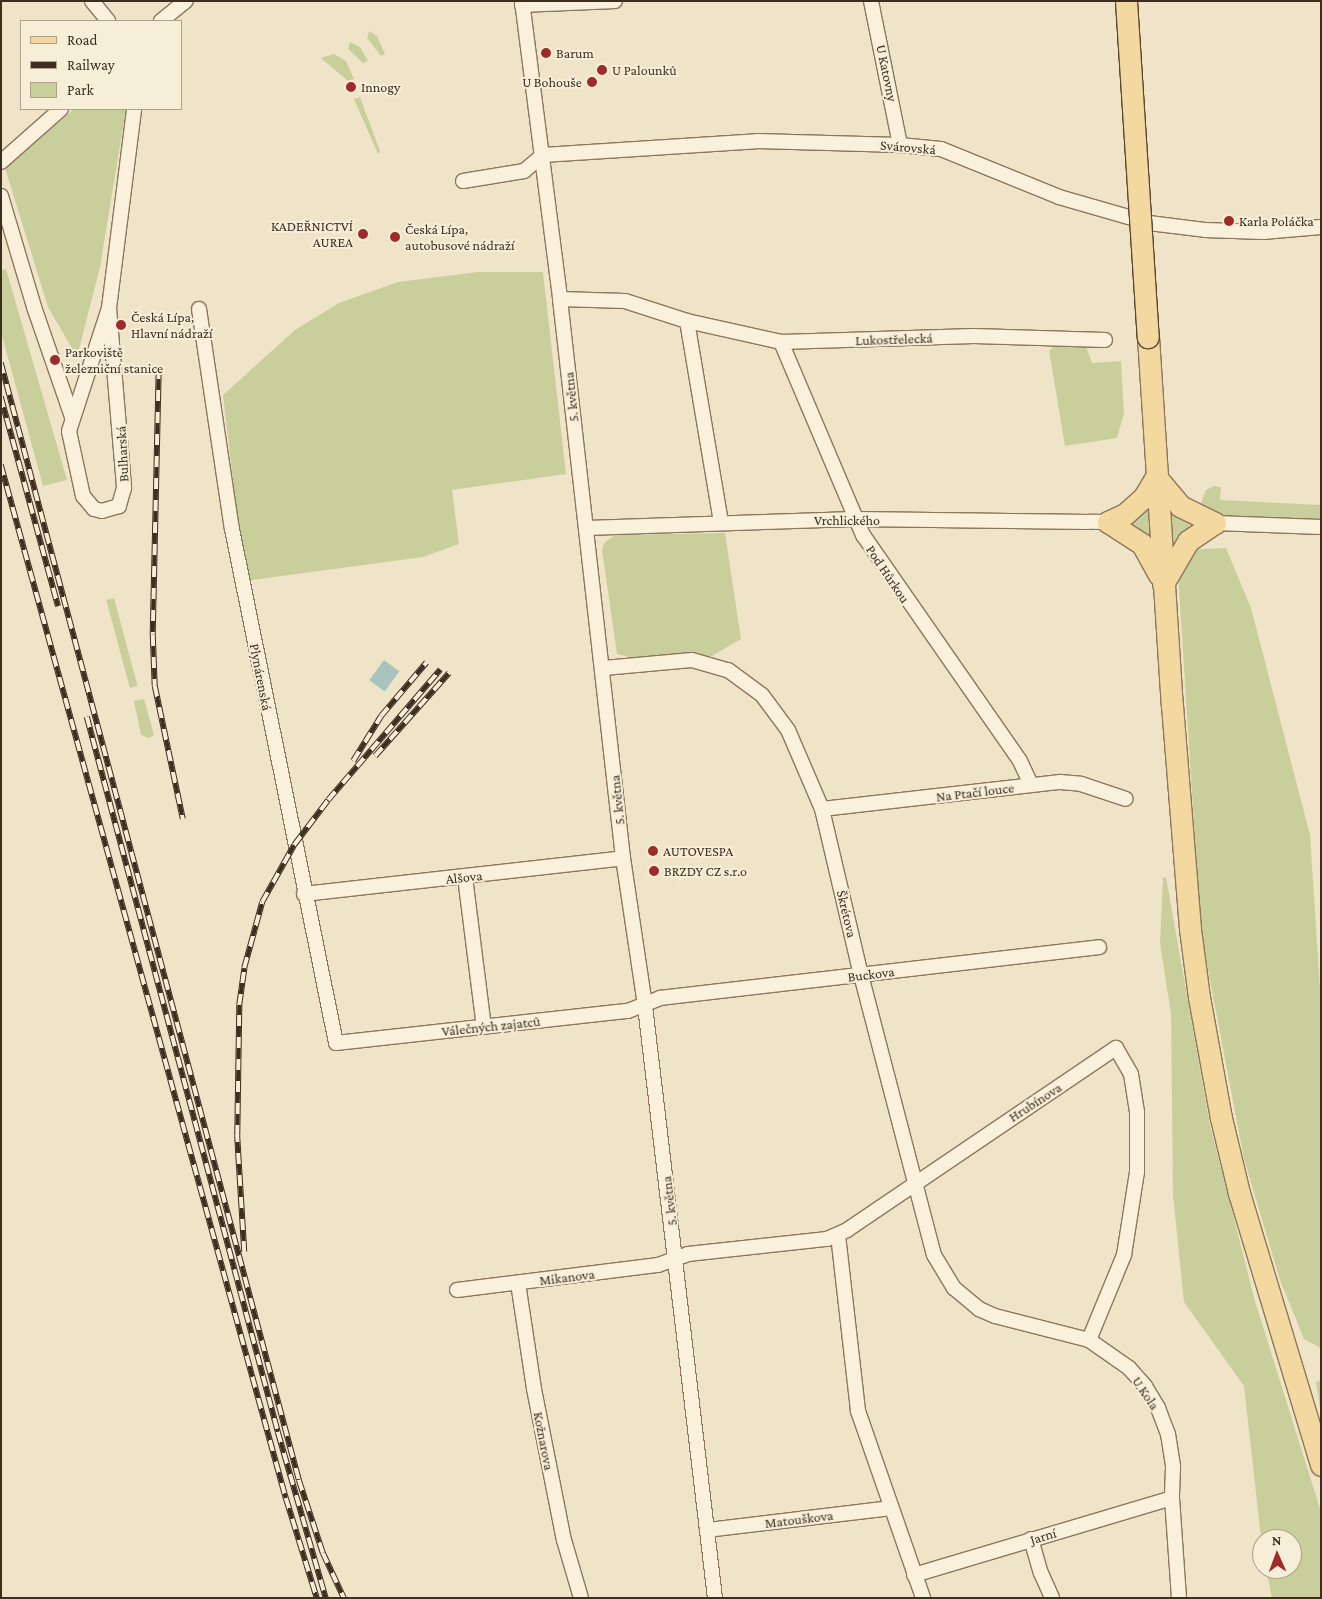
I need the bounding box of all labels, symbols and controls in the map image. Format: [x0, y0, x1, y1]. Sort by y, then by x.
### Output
legend [20, 20, 182, 110]
text: Road [67, 32, 97, 48]
street label: U Katovny [873, 43, 901, 103]
place label: Barum [556, 45, 594, 61]
marker: Barum [540, 47, 552, 59]
text: Railway [67, 57, 115, 73]
place label: U Palounků [612, 62, 677, 78]
marker: U Palounků [596, 64, 608, 76]
place label: U Bohouše [522, 74, 582, 90]
marker: U Bohouše [586, 76, 598, 88]
place label: Innogy [361, 79, 400, 95]
marker: Innogy [345, 81, 357, 93]
text: Park [67, 82, 94, 98]
street label: Svárovská [879, 136, 937, 158]
place label: Karla Poláčka [1239, 213, 1314, 229]
marker: Karla Poláčka [1223, 215, 1235, 227]
place label: KADEŘNICTVÍ AUREA [271, 218, 353, 250]
place label: Česká Lípa, autobusové nádraží [405, 221, 515, 253]
marker: KADEŘNICTVÍ AUREA [357, 228, 369, 240]
marker: Česká Lípa, autobusové nádraží [389, 231, 401, 243]
place label: Česká Lípa, Hlavní nádraží [131, 309, 213, 342]
marker: Česká Lípa, Hlavní nádraží [115, 319, 127, 331]
street label: Lukostřelecká [855, 329, 933, 349]
place label: Parkoviště železniční stanice [65, 344, 163, 377]
marker: Parkoviště železniční stanice [49, 354, 61, 366]
street label: 5. května [560, 371, 582, 423]
street label: Bulharská [112, 425, 132, 483]
street label: Vrchlického [814, 512, 880, 528]
street label: Pod Hůrkou [863, 542, 913, 606]
street label: Plynárenská [246, 642, 276, 712]
street label: 5. května [606, 774, 628, 826]
street label: Na Ptačí louce [935, 779, 1015, 805]
place label: AUTOVESPA [663, 843, 733, 859]
marker: AUTOVESPA [647, 845, 659, 857]
place label: BRZDY CZ s.r.o [664, 863, 747, 879]
marker: BRZDY CZ s.r.o [648, 865, 660, 877]
street label: Alšova [445, 867, 483, 887]
street label: Škrétova [833, 889, 861, 939]
street label: Buckova [847, 963, 895, 985]
street label: Válečných zajatců [441, 1012, 541, 1040]
street label: Hrubínova [1005, 1079, 1065, 1125]
street label: 5. května [658, 1175, 680, 1227]
street label: Mikanova [538, 1265, 596, 1289]
street label: U Kola [1129, 1373, 1163, 1413]
street label: Kožnarova [530, 1410, 558, 1472]
street label: Matouškova [764, 1506, 834, 1532]
street label: Jarní [1028, 1524, 1058, 1548]
north arrow [1252, 1529, 1302, 1579]
text: N [1271, 1532, 1282, 1548]

